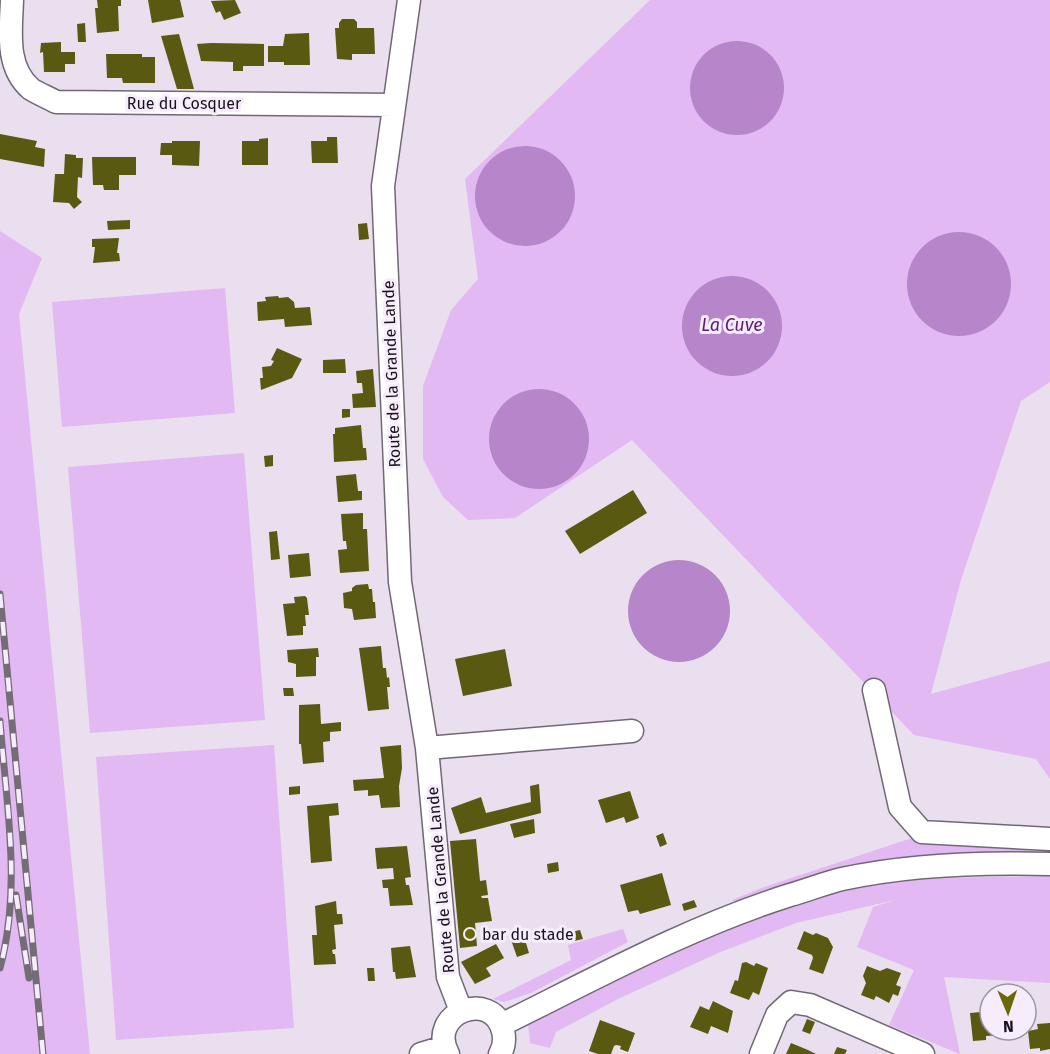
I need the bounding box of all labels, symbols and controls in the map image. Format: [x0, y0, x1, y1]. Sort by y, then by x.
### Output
street label: Rue du Cosquer [127, 94, 242, 113]
street label: Route de la Grande Lande [379, 280, 404, 468]
water label: La Cuve [701, 314, 763, 336]
street label: Route de la Grande Lande [423, 786, 458, 974]
place label: bar du stade [482, 925, 574, 944]
marker: bar du stade [463, 927, 477, 941]
north arrow [978, 982, 1038, 1042]
text: N [1003, 1017, 1014, 1036]

